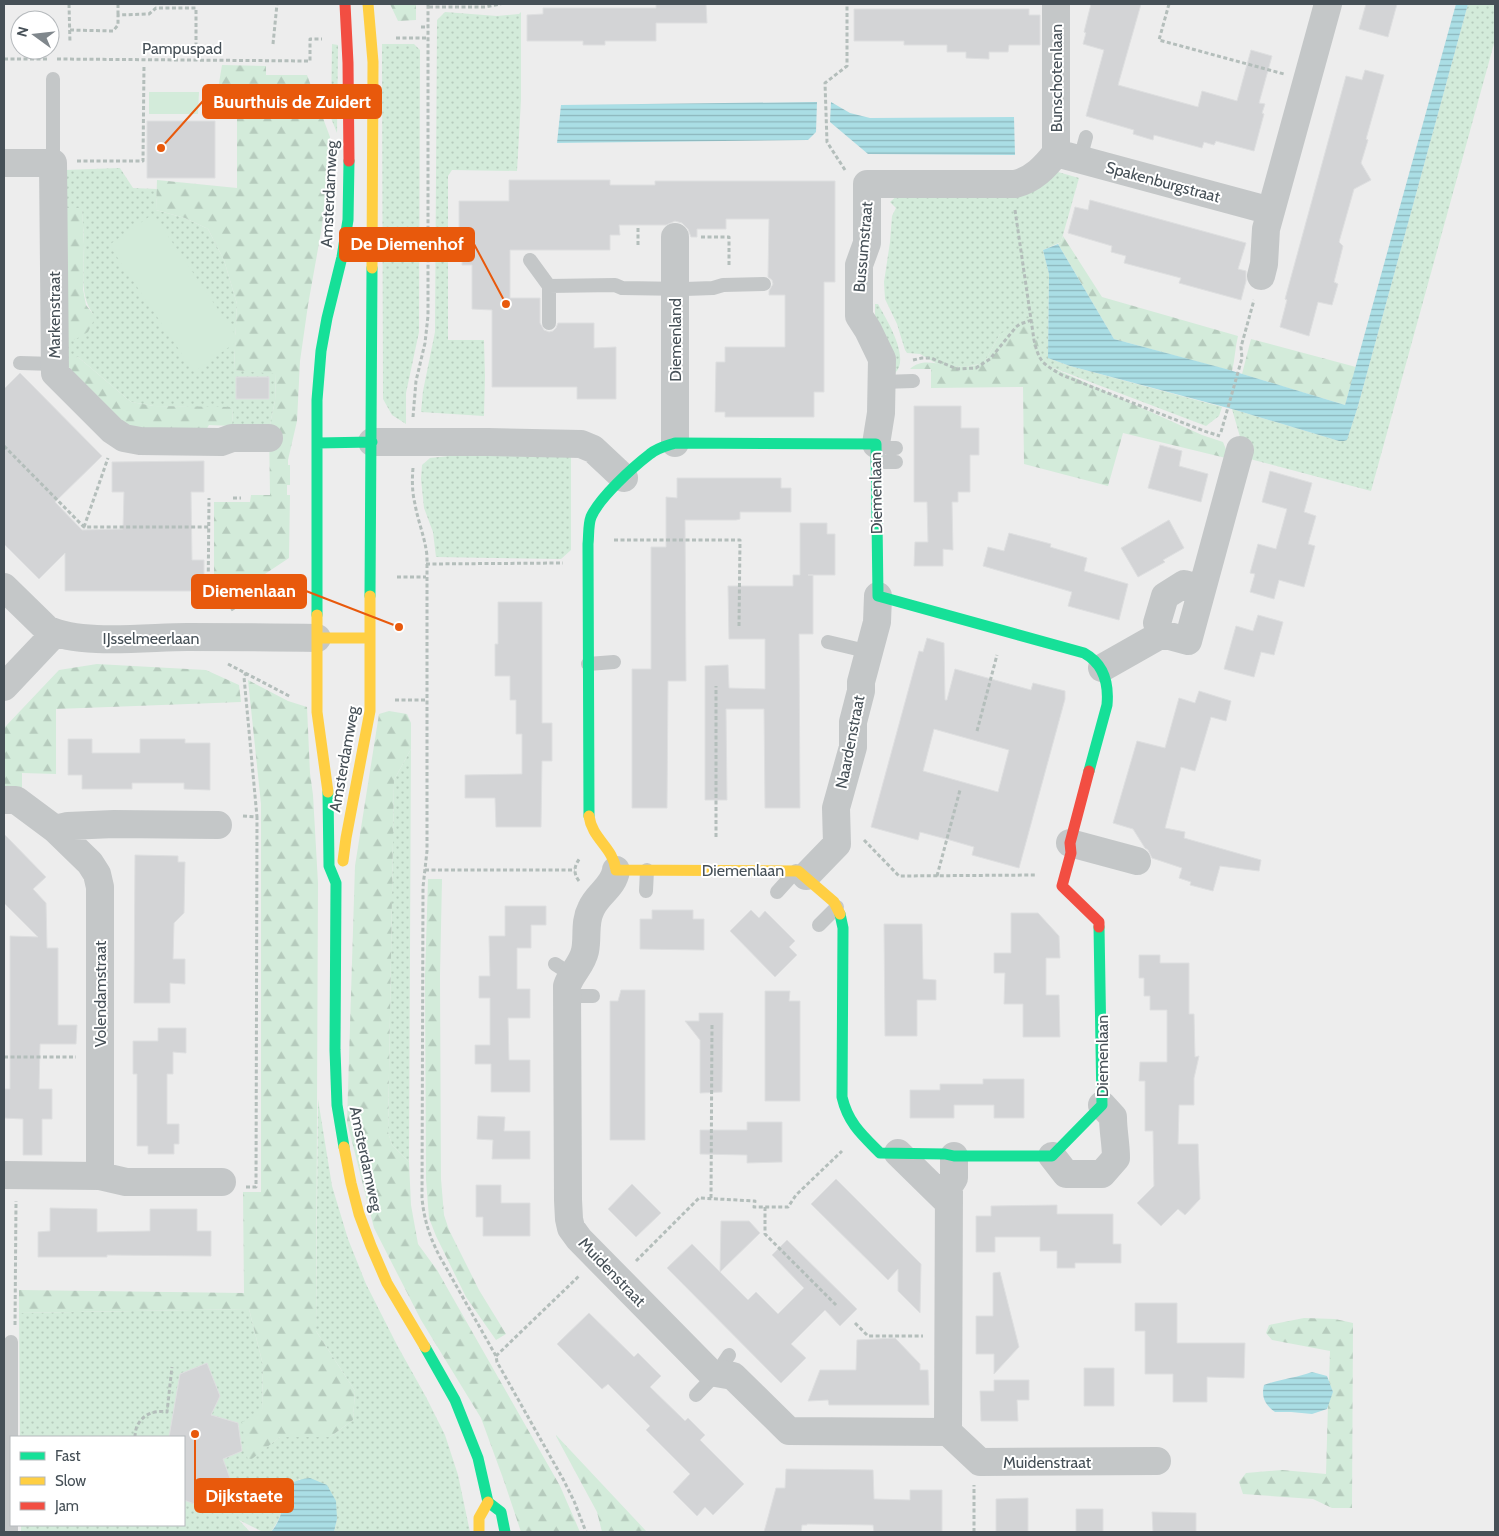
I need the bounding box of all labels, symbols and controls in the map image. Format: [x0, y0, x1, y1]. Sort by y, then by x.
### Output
north arrow [10, 10, 60, 60]
street label: Bunschotenlaan [1047, 24, 1066, 132]
text: N [12, 25, 32, 39]
street label: Pampuspad [142, 39, 222, 58]
callout: Buurthuis de Zuidert [203, 85, 381, 118]
text: Buurthuis de Zuidert [213, 91, 371, 113]
street label: Amsterdamweg [317, 139, 341, 248]
street label: Spakenburgstraat [1104, 158, 1223, 207]
street label: Bussumstraat [850, 200, 876, 293]
callout: De Diemenhof [340, 228, 474, 261]
text: De Diemenhof [350, 233, 464, 255]
street label: Markenstraat [45, 271, 64, 359]
street label: Diemenland [666, 298, 685, 382]
street label: Diemenlaan [866, 452, 886, 534]
callout: Diemenlaan [192, 575, 306, 608]
text: Diemenlaan [202, 580, 296, 602]
street label: IJsselmeerlaan [103, 629, 199, 648]
street label: Naardenstraat [832, 693, 868, 790]
street label: Amsterdamweg [325, 704, 363, 813]
street label: Diemenlaan [702, 861, 784, 880]
street label: Volendamstraat [91, 940, 110, 1047]
street label: Diemenlaan [1093, 1015, 1112, 1097]
street label: Amsterdamweg [346, 1105, 387, 1214]
street label: Muidenstraat [575, 1234, 650, 1311]
legend [10, 1436, 185, 1526]
text: Fast [55, 1447, 80, 1465]
street label: Muidenstraat [1003, 1453, 1092, 1472]
text: Slow [55, 1472, 86, 1490]
callout: Dijkstaete [195, 1479, 293, 1512]
text: Dijkstaete [205, 1485, 283, 1507]
text: Jam [54, 1497, 79, 1515]

